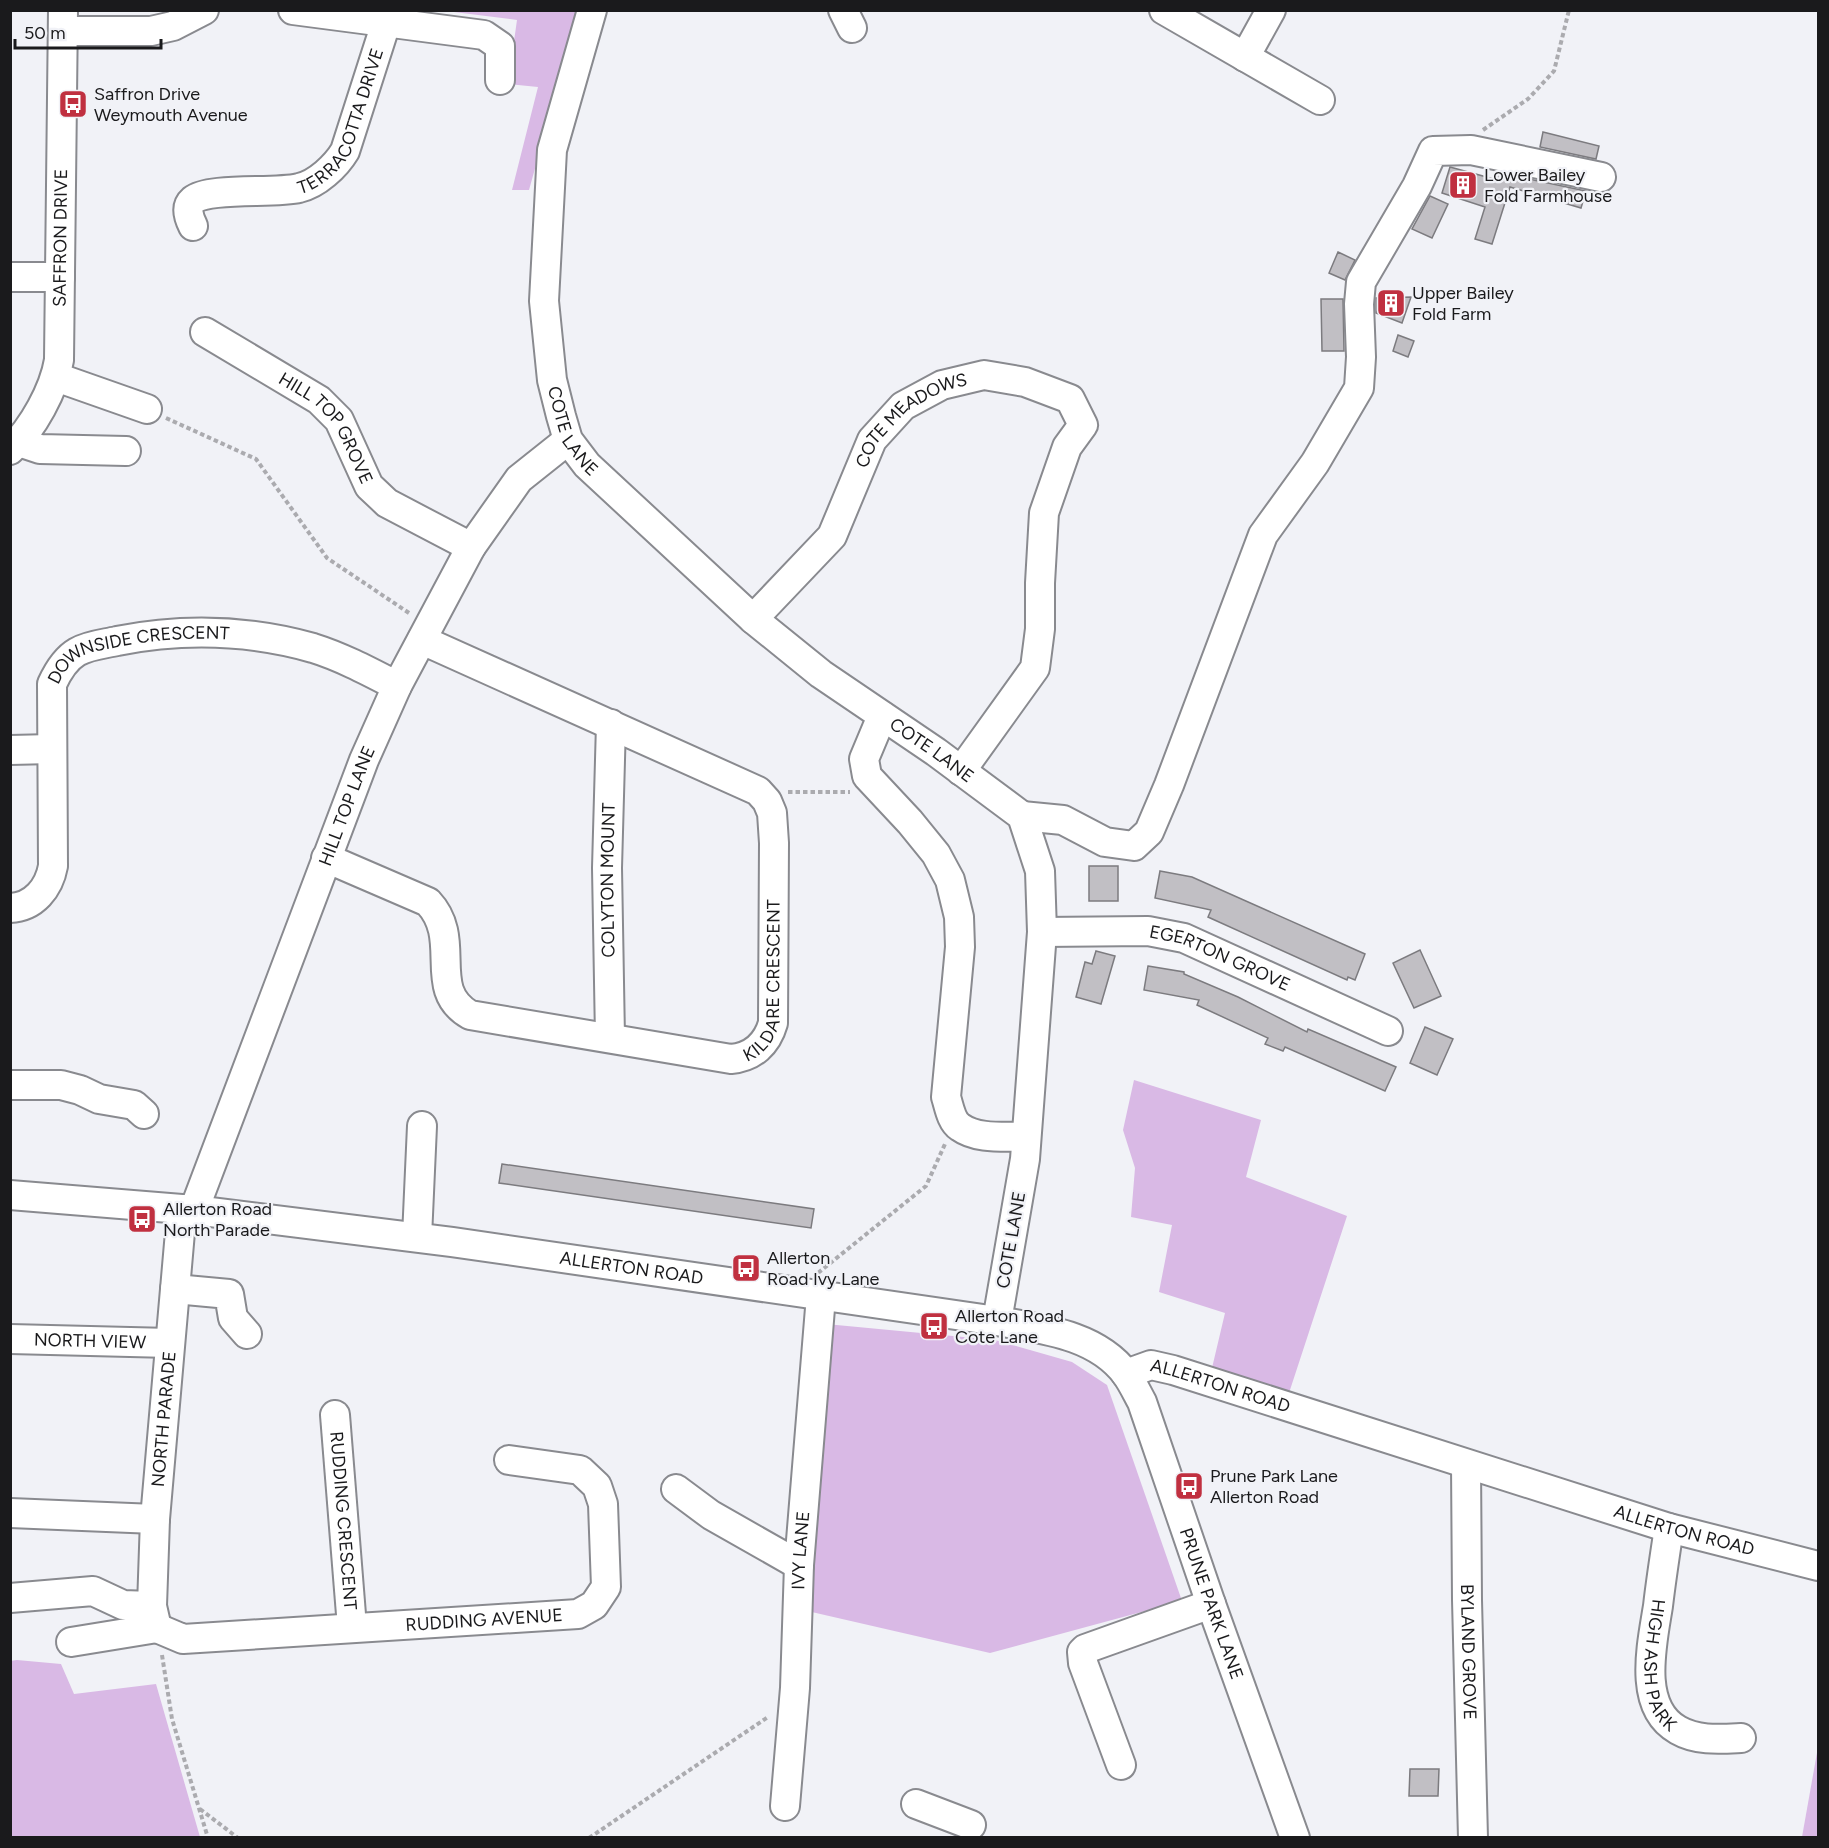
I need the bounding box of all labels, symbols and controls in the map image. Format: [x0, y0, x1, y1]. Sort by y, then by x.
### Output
scale bar [15, 12, 160, 50]
text: 50 m [24, 22, 66, 44]
street label: TERRACOTTA DRIVE [295, 45, 388, 199]
place label: Saffron Drive Weymouth Avenue [94, 83, 248, 126]
bus stop icon: Saffron Drive Weymouth Avenue [57, 88, 89, 120]
place label: Lower Bailey Fold Farmhouse [1484, 164, 1612, 207]
street label: SAFFRON DRIVE [49, 169, 72, 307]
building icon: Lower Bailey Fold Farmhouse [1447, 169, 1479, 201]
place label: Upper Bailey Fold Farm [1412, 282, 1514, 325]
building icon: Upper Bailey Fold Farm [1375, 287, 1407, 319]
street label: HILL TOP GROVE [275, 368, 378, 488]
street label: COTE MEADOWS [851, 368, 969, 471]
street label: COTE LANE [543, 384, 603, 481]
street label: DOWNSIDE CRESCENT [43, 622, 230, 687]
street label: COTE LANE [885, 713, 978, 787]
street label: HILL TOP LANE [314, 743, 380, 869]
street label: COLYTON MOUNT [596, 802, 620, 958]
street label: KILDARE CRESCENT [739, 899, 785, 1066]
street label: EGERTON GROVE [1148, 921, 1294, 996]
street label: COTE LANE [992, 1190, 1030, 1290]
place label: Allerton Road North Parade [163, 1198, 272, 1241]
bus stop icon: Allerton Road North Parade [126, 1203, 158, 1235]
street label: ALLERTON ROAD [558, 1247, 705, 1289]
place label: Allerton Road Ivy Lane [767, 1247, 880, 1290]
bus stop icon: Allerton Road Ivy Lane [730, 1252, 762, 1284]
place label: Allerton Road Cote Lane [955, 1305, 1064, 1348]
bus stop icon: Allerton Road Cote Lane [918, 1310, 950, 1342]
street label: NORTH VIEW [34, 1329, 147, 1353]
street label: NORTH PARADE [147, 1350, 181, 1488]
street label: ALLERTON ROAD [1149, 1354, 1293, 1418]
street label: RUDDING CRESCENT [325, 1430, 362, 1611]
place label: Prune Park Lane Allerton Road [1210, 1465, 1338, 1508]
bus stop icon: Prune Park Lane Allerton Road [1173, 1470, 1205, 1502]
street label: ALLERTON ROAD [1611, 1500, 1757, 1560]
street label: IVY LANE [787, 1510, 814, 1590]
street label: PRUNE PARK LANE [1175, 1525, 1248, 1682]
street label: BYLAND GROVE [1456, 1584, 1481, 1720]
street label: HIGH ASH PARK [1639, 1598, 1681, 1736]
street label: RUDDING AVENUE [405, 1604, 564, 1636]

